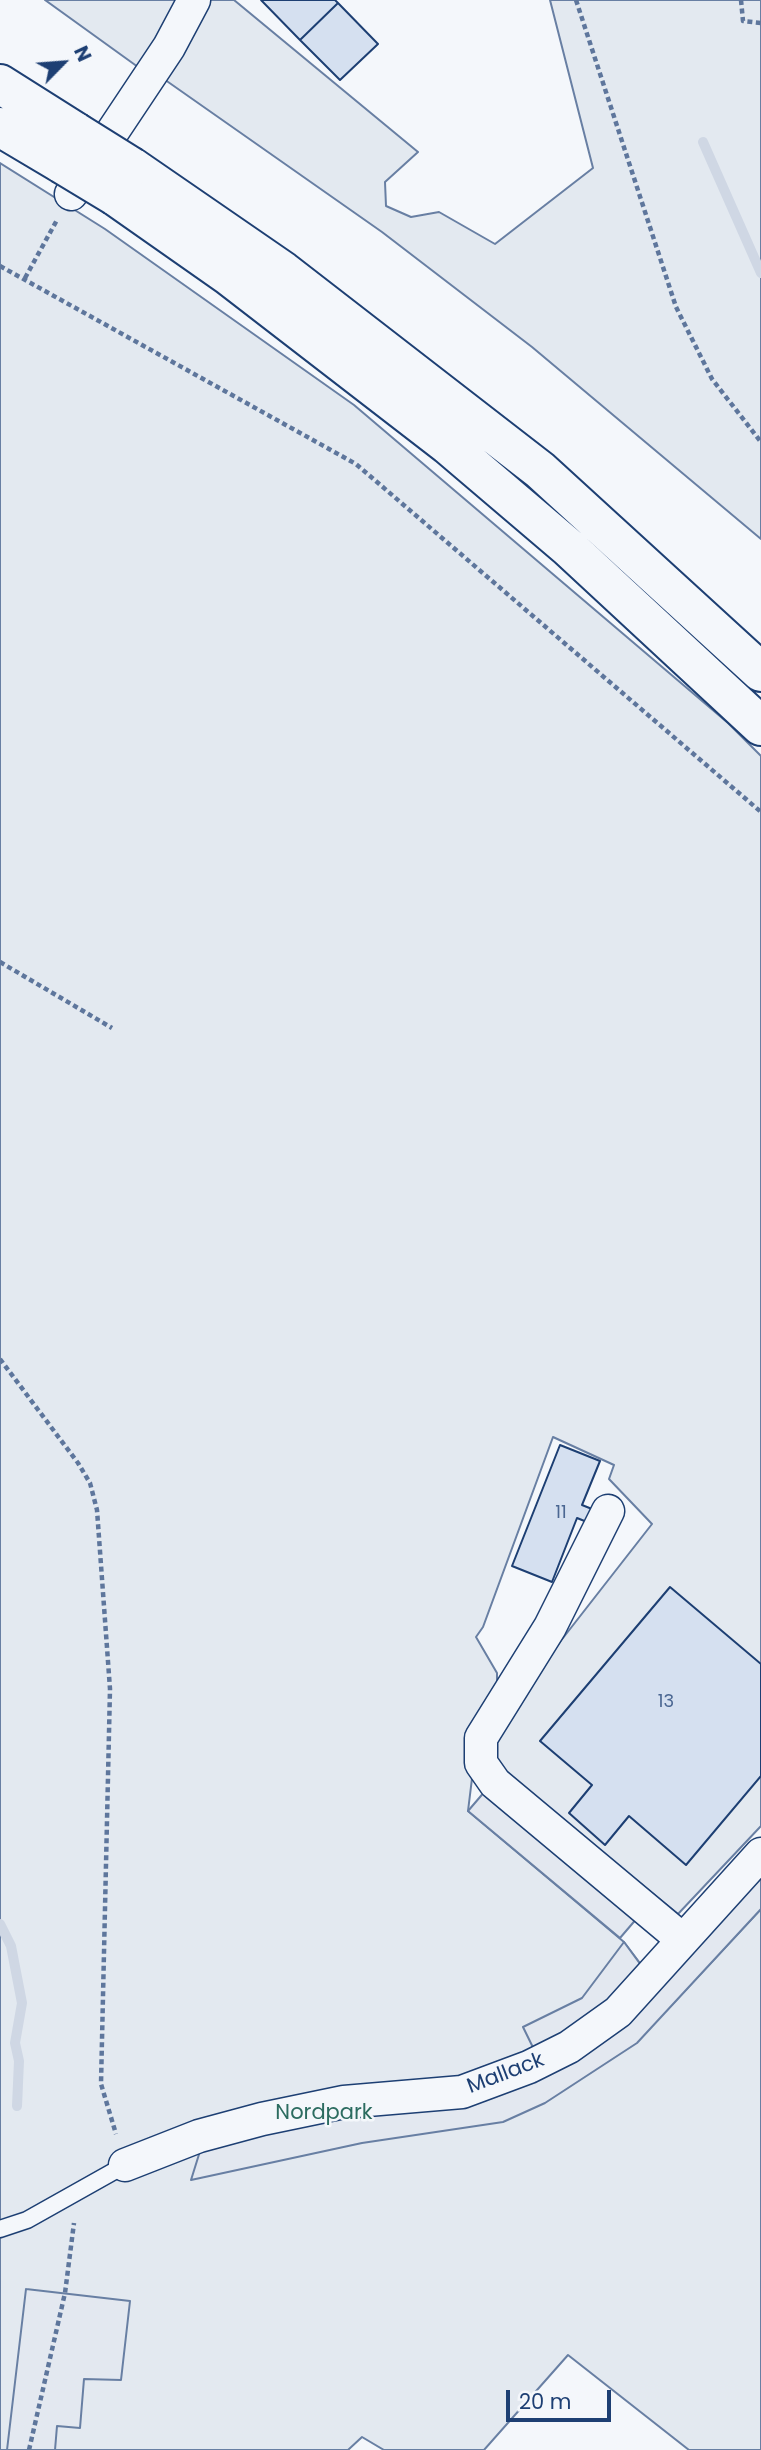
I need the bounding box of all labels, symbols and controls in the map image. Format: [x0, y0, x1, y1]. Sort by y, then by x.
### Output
north arrow [28, 28, 98, 98]
text: N [67, 42, 98, 66]
house number: 11 [555, 1502, 567, 1524]
house number: 13 [658, 1691, 674, 1713]
street label: Mallack [464, 2048, 548, 2100]
park label: Nordpark [275, 2101, 373, 2127]
scale bar [509, 2376, 614, 2420]
text: 20 m [519, 2387, 572, 2416]

